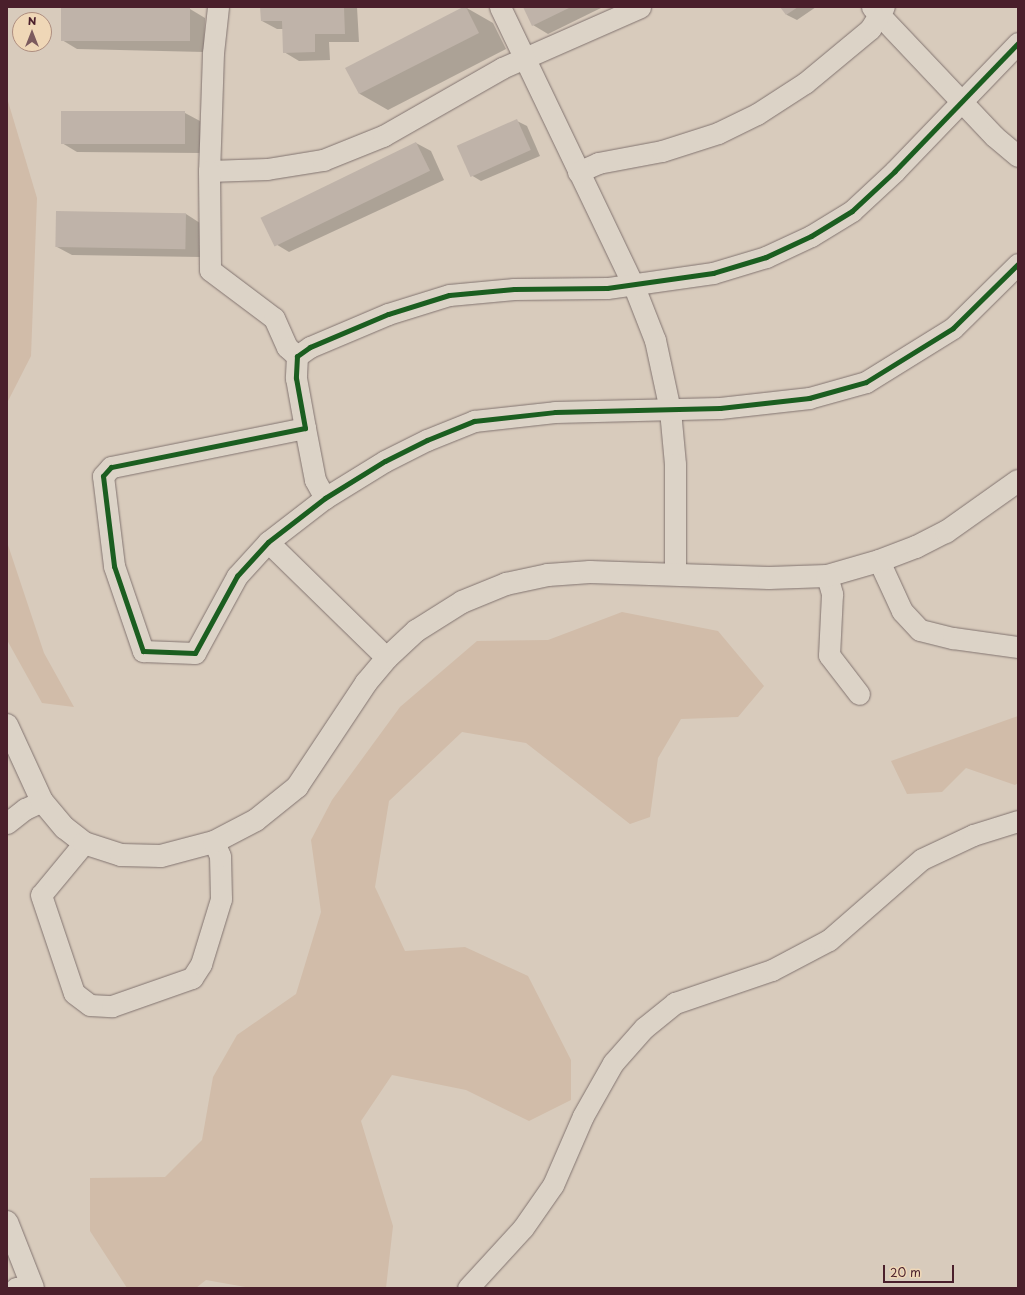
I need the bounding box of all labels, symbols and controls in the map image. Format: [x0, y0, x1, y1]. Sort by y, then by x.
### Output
north arrow [12, 12, 52, 52]
text: N [28, 12, 36, 29]
scale bar [885, 1257, 956, 1283]
text: 20 m [890, 1263, 921, 1281]

